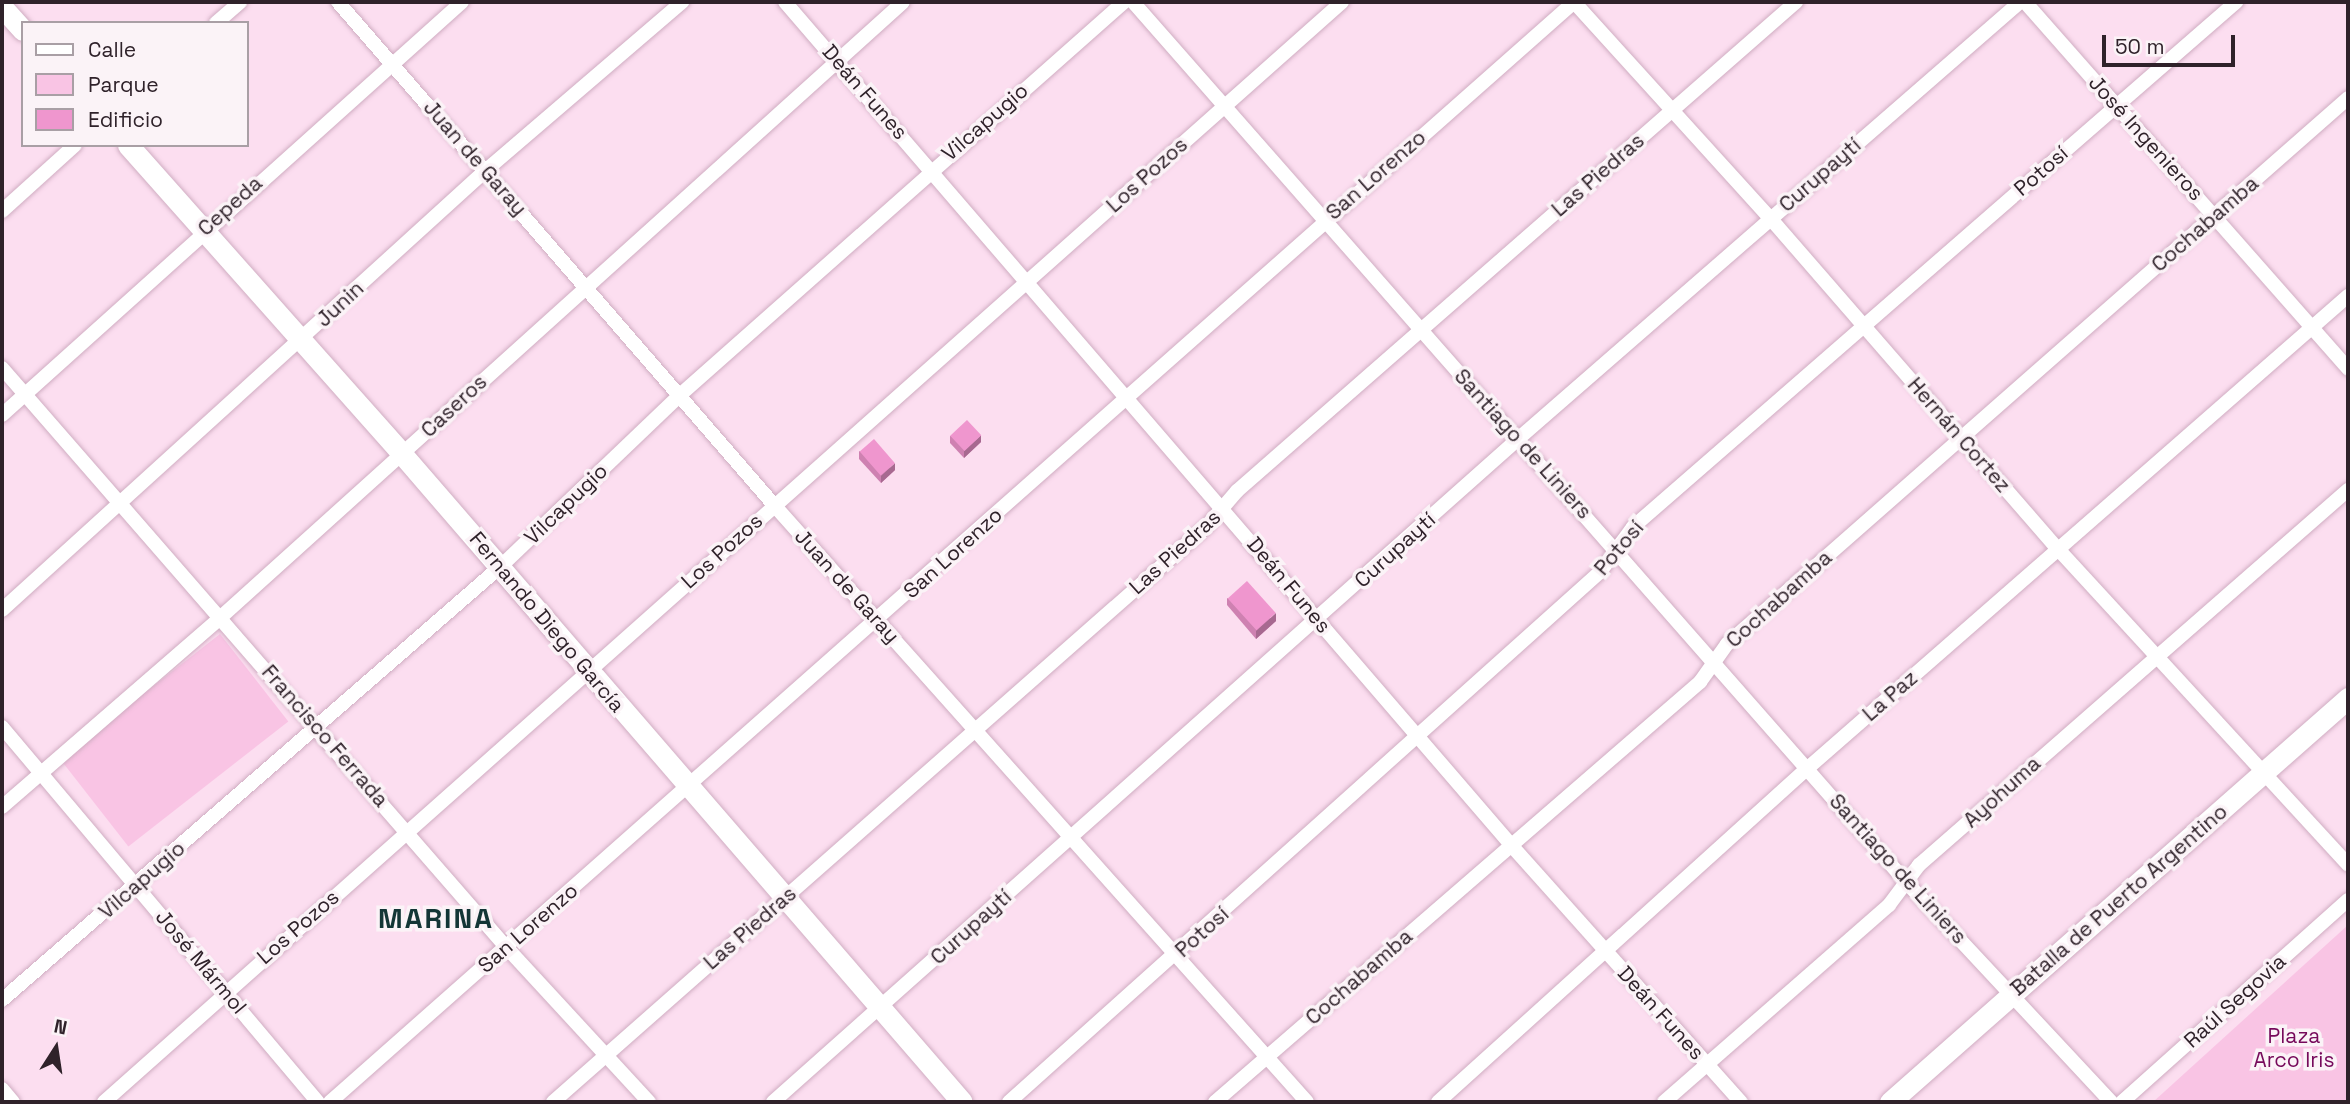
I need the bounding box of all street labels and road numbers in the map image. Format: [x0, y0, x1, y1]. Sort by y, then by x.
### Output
street label: Deán Funes [817, 39, 913, 145]
street label: José Ingenieros [2083, 70, 2209, 206]
street label: Vilcapugio [937, 78, 1033, 166]
street label: Juan de Garay [418, 95, 532, 221]
street label: San Lorenzo [1321, 125, 1431, 225]
street label: Las Piedras [1547, 128, 1649, 222]
street label: Los Pozos [1101, 132, 1193, 218]
street label: Curupaytí [1774, 133, 1866, 217]
street label: Potosí [2009, 141, 2073, 201]
street label: Cepeda [193, 171, 267, 241]
street label: Cochabamba [2146, 171, 2264, 277]
street label: Junin [311, 276, 369, 332]
street label: Santiago de Liniers [1449, 364, 1597, 524]
street label: Caseros [416, 369, 492, 443]
street label: Hernán Cortez [1902, 372, 2016, 498]
street label: Vilcapugio [519, 458, 613, 550]
street label: San Lorenzo [899, 502, 1007, 604]
street label: Las Piedras [1124, 504, 1226, 600]
street label: Curupaytí [1349, 507, 1441, 593]
street label: Los Pozos [676, 508, 768, 594]
street label: Potosí [1589, 516, 1649, 580]
street label: Juan de Garay [789, 524, 905, 648]
street label: Fernando Diego García [464, 527, 630, 717]
street label: Deán Funes [1242, 532, 1336, 638]
street label: Cochabamba [1721, 545, 1837, 653]
street label: Francisco Ferrada [256, 660, 394, 812]
street label: La Paz [1857, 665, 1923, 727]
street label: Ayohuma [1958, 751, 2046, 833]
street label: Santiago de Liniers [1824, 789, 1972, 949]
street label: Batalla de Puerto Argentino [2005, 799, 2233, 1001]
street label: Vilcapugio [94, 836, 190, 924]
street label: San Lorenzo [473, 878, 583, 978]
street label: Las Piedras [699, 881, 801, 975]
street label: Curupaytí [925, 884, 1017, 970]
street label: Los Pozos [252, 885, 344, 969]
street label: Potosí [1170, 901, 1234, 963]
street label: José Mármol [150, 905, 252, 1019]
street label: Cochabamba [1300, 924, 1418, 1030]
street label: Raúl Segovia [2179, 949, 2291, 1053]
street label: Deán Funes [1612, 961, 1710, 1065]

